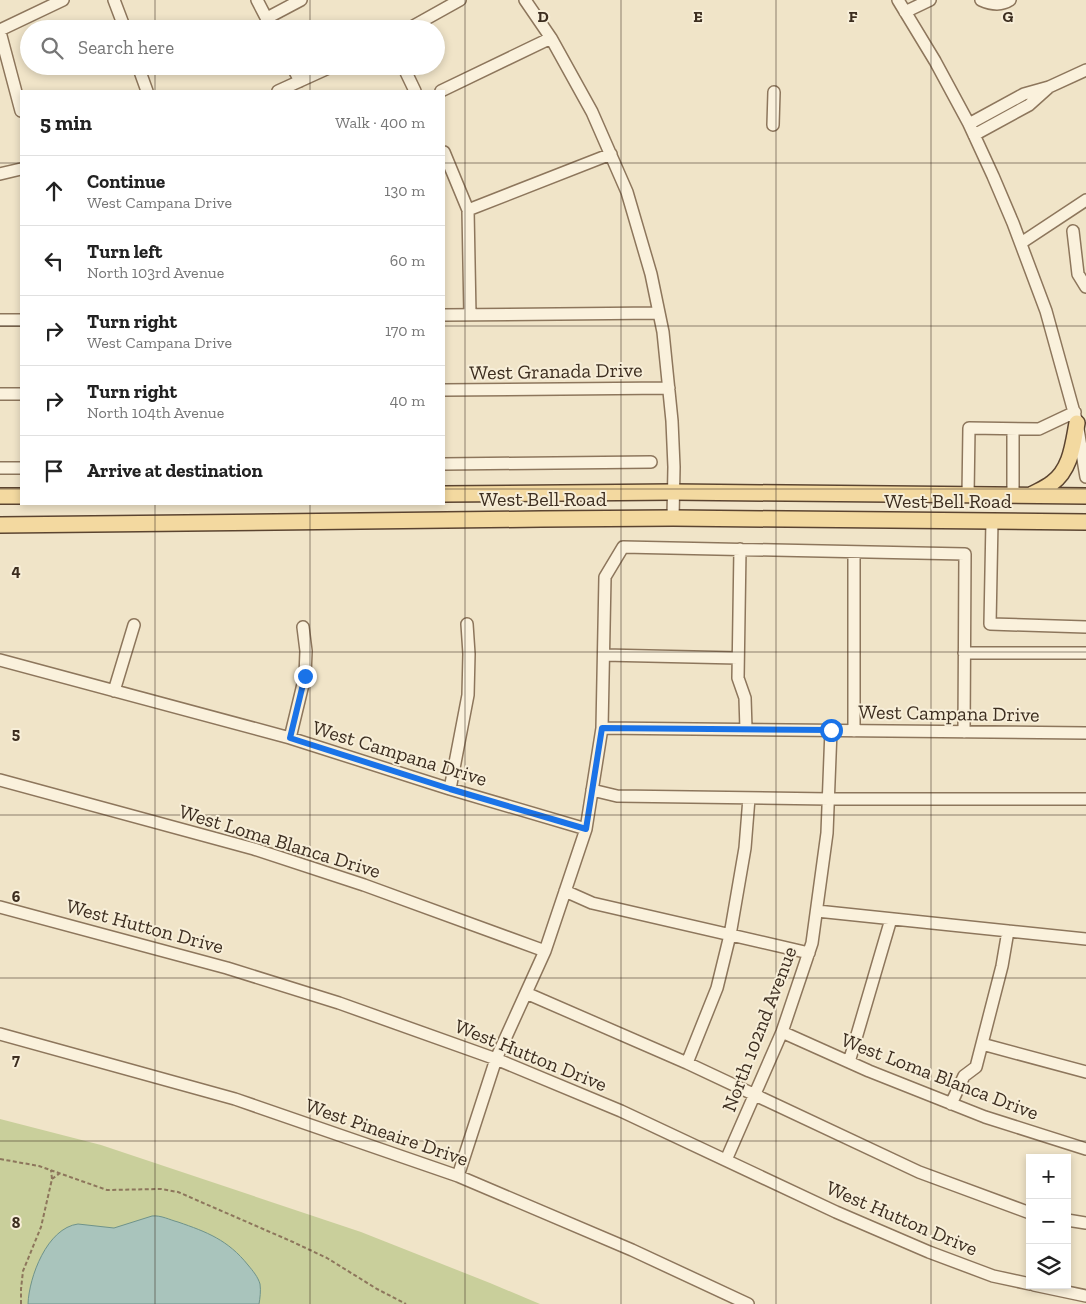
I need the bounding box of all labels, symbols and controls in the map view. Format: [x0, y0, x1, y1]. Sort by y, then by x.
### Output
text: D [537, 7, 549, 26]
text: E [693, 7, 703, 26]
text: F [848, 7, 858, 26]
text: G [1003, 7, 1014, 26]
search box [20, 20, 445, 75]
icon: search [38, 34, 66, 62]
text: Search here [78, 36, 174, 59]
text: 5 min [40, 110, 92, 135]
text: Walk · 400 m [335, 113, 425, 132]
text: Continue [87, 170, 165, 193]
icon: ahead [40, 177, 68, 205]
text: 130 m [384, 181, 425, 200]
text: West Campana Drive [87, 193, 232, 212]
text: Turn left [87, 240, 162, 263]
icon: left [40, 247, 68, 275]
text: 60 m [390, 251, 425, 270]
text: North 103rd Avenue [87, 263, 224, 282]
text: Turn right [87, 310, 177, 333]
icon: right [40, 317, 68, 345]
text: 170 m [385, 321, 425, 340]
text: West Campana Drive [87, 333, 232, 352]
street label: West Granada Drive [469, 357, 643, 385]
text: Turn right [87, 380, 177, 403]
icon: right [40, 387, 68, 415]
text: 40 m [390, 391, 425, 410]
text: North 104th Avenue [87, 403, 224, 422]
icon: arrive [40, 457, 68, 485]
text: Arrive at destination [87, 459, 263, 482]
street label: West Bell Road [479, 487, 607, 511]
street label: West Bell Road [884, 489, 1012, 513]
text: 4 [11, 561, 21, 580]
route end [294, 665, 317, 688]
street label: West Campana Drive [858, 699, 1040, 727]
street label: West Campana Drive [310, 715, 490, 791]
route start [820, 719, 843, 742]
text: 5 [12, 724, 20, 743]
street label: West Loma Blanca Drive [176, 799, 384, 883]
text: 6 [12, 887, 21, 906]
street label: West Hutton Drive [64, 893, 226, 959]
street label: North 102nd Avenue [716, 943, 802, 1115]
street label: West Hutton Drive [451, 1014, 611, 1096]
street label: West Loma Blanca Drive [838, 1027, 1042, 1125]
text: 7 [12, 1050, 20, 1069]
street label: West Pineaire Drive [302, 1093, 472, 1171]
map controls [1026, 1154, 1071, 1289]
button: + [1026, 1154, 1071, 1199]
street label: West Hutton Drive [823, 1175, 981, 1261]
button: − [1026, 1199, 1071, 1244]
text: 8 [12, 1213, 21, 1232]
button: layers [1026, 1244, 1071, 1289]

